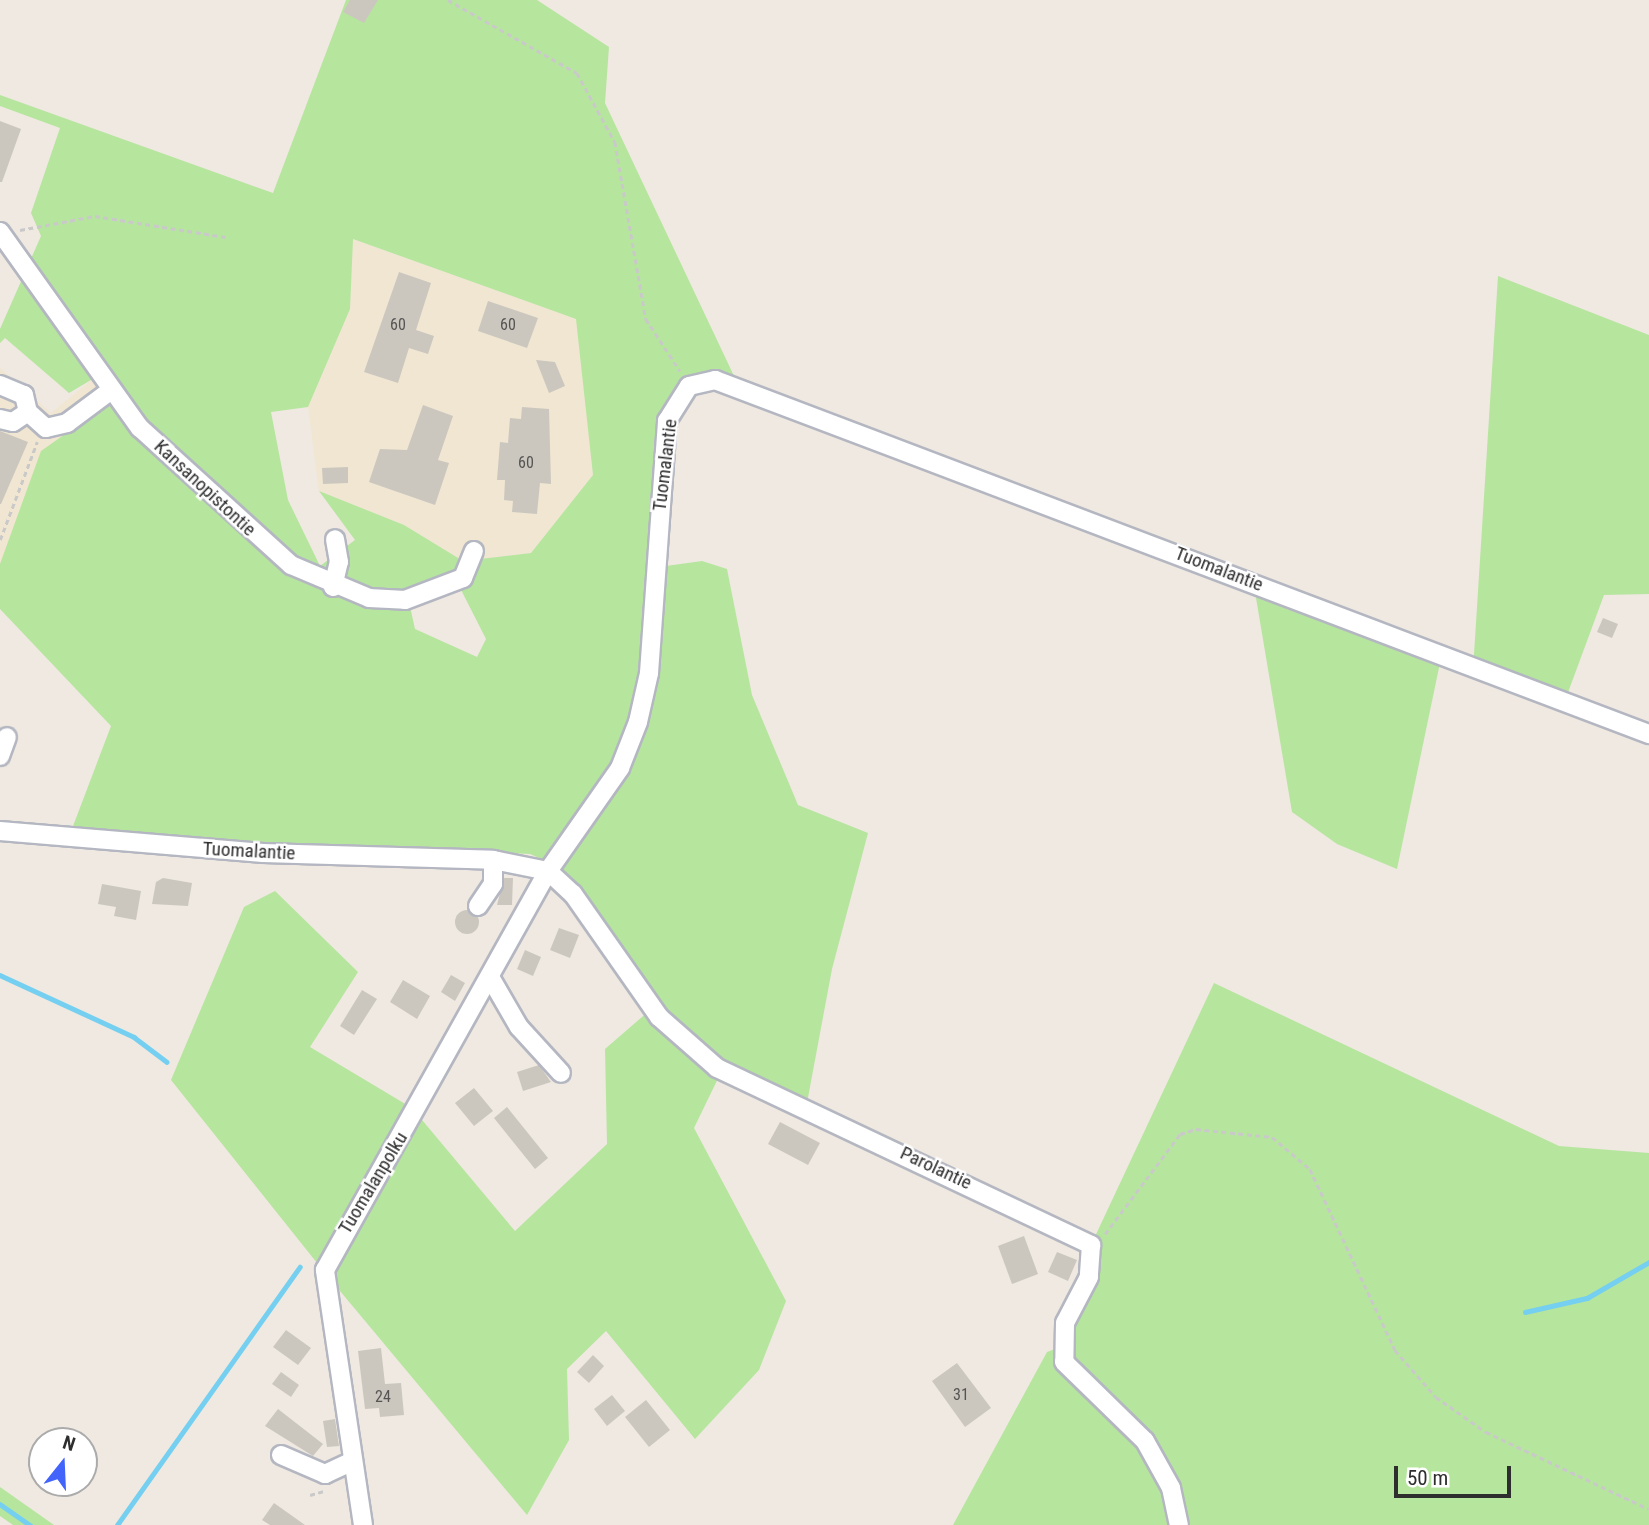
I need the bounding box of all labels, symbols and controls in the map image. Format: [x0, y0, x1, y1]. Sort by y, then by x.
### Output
house number: 60 [390, 315, 406, 335]
house number: 60 [500, 315, 516, 335]
street label: Tuomalantie [648, 418, 682, 512]
street label: Kansanopistontie [149, 435, 261, 541]
house number: 60 [518, 453, 534, 473]
street label: Tuomalantie [1172, 542, 1266, 596]
street label: Tuomalantie [202, 837, 296, 865]
street label: Tuomalanpolku [334, 1128, 412, 1238]
street label: Parolantie [897, 1142, 975, 1194]
house number: 31 [953, 1385, 969, 1405]
house number: 24 [375, 1387, 391, 1407]
north arrow [28, 1427, 98, 1497]
text: N [60, 1431, 78, 1456]
scale bar [1397, 1452, 1514, 1496]
text: 50 m [1407, 1466, 1448, 1490]

